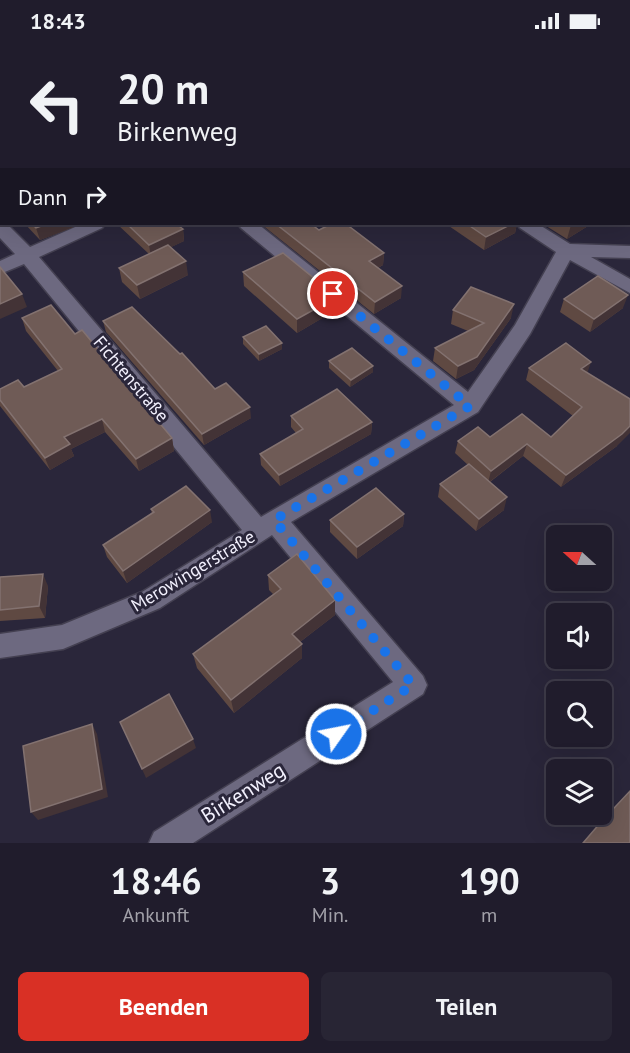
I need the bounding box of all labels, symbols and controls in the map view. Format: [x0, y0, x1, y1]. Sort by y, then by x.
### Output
text: 18:43 [30, 7, 86, 35]
text: 20 m [117, 61, 209, 116]
icon: left [18, 66, 96, 144]
text: Birkenweg [117, 114, 238, 148]
icon: right [79, 180, 112, 213]
text: Dann [18, 183, 67, 211]
pin [307, 268, 358, 319]
icon: arrive [316, 277, 349, 310]
street label: Fichtenstraße [89, 331, 174, 426]
street label: Merowingerstraße [127, 525, 259, 617]
north arrow [546, 525, 612, 591]
map controls [546, 525, 612, 825]
button: sound [546, 603, 612, 669]
button: search [546, 681, 612, 747]
position arrow [304, 702, 368, 766]
street label: Birkenweg [196, 756, 290, 829]
button: layers [546, 759, 612, 825]
text: 18:46 [110, 857, 202, 904]
text: 3 [320, 857, 340, 904]
text: 190 [459, 857, 520, 904]
text: Ankunft [123, 902, 189, 928]
text: Min. [312, 902, 348, 928]
text: m [481, 902, 497, 928]
button: Beenden [18, 972, 309, 1041]
button: Teilen [321, 972, 612, 1041]

